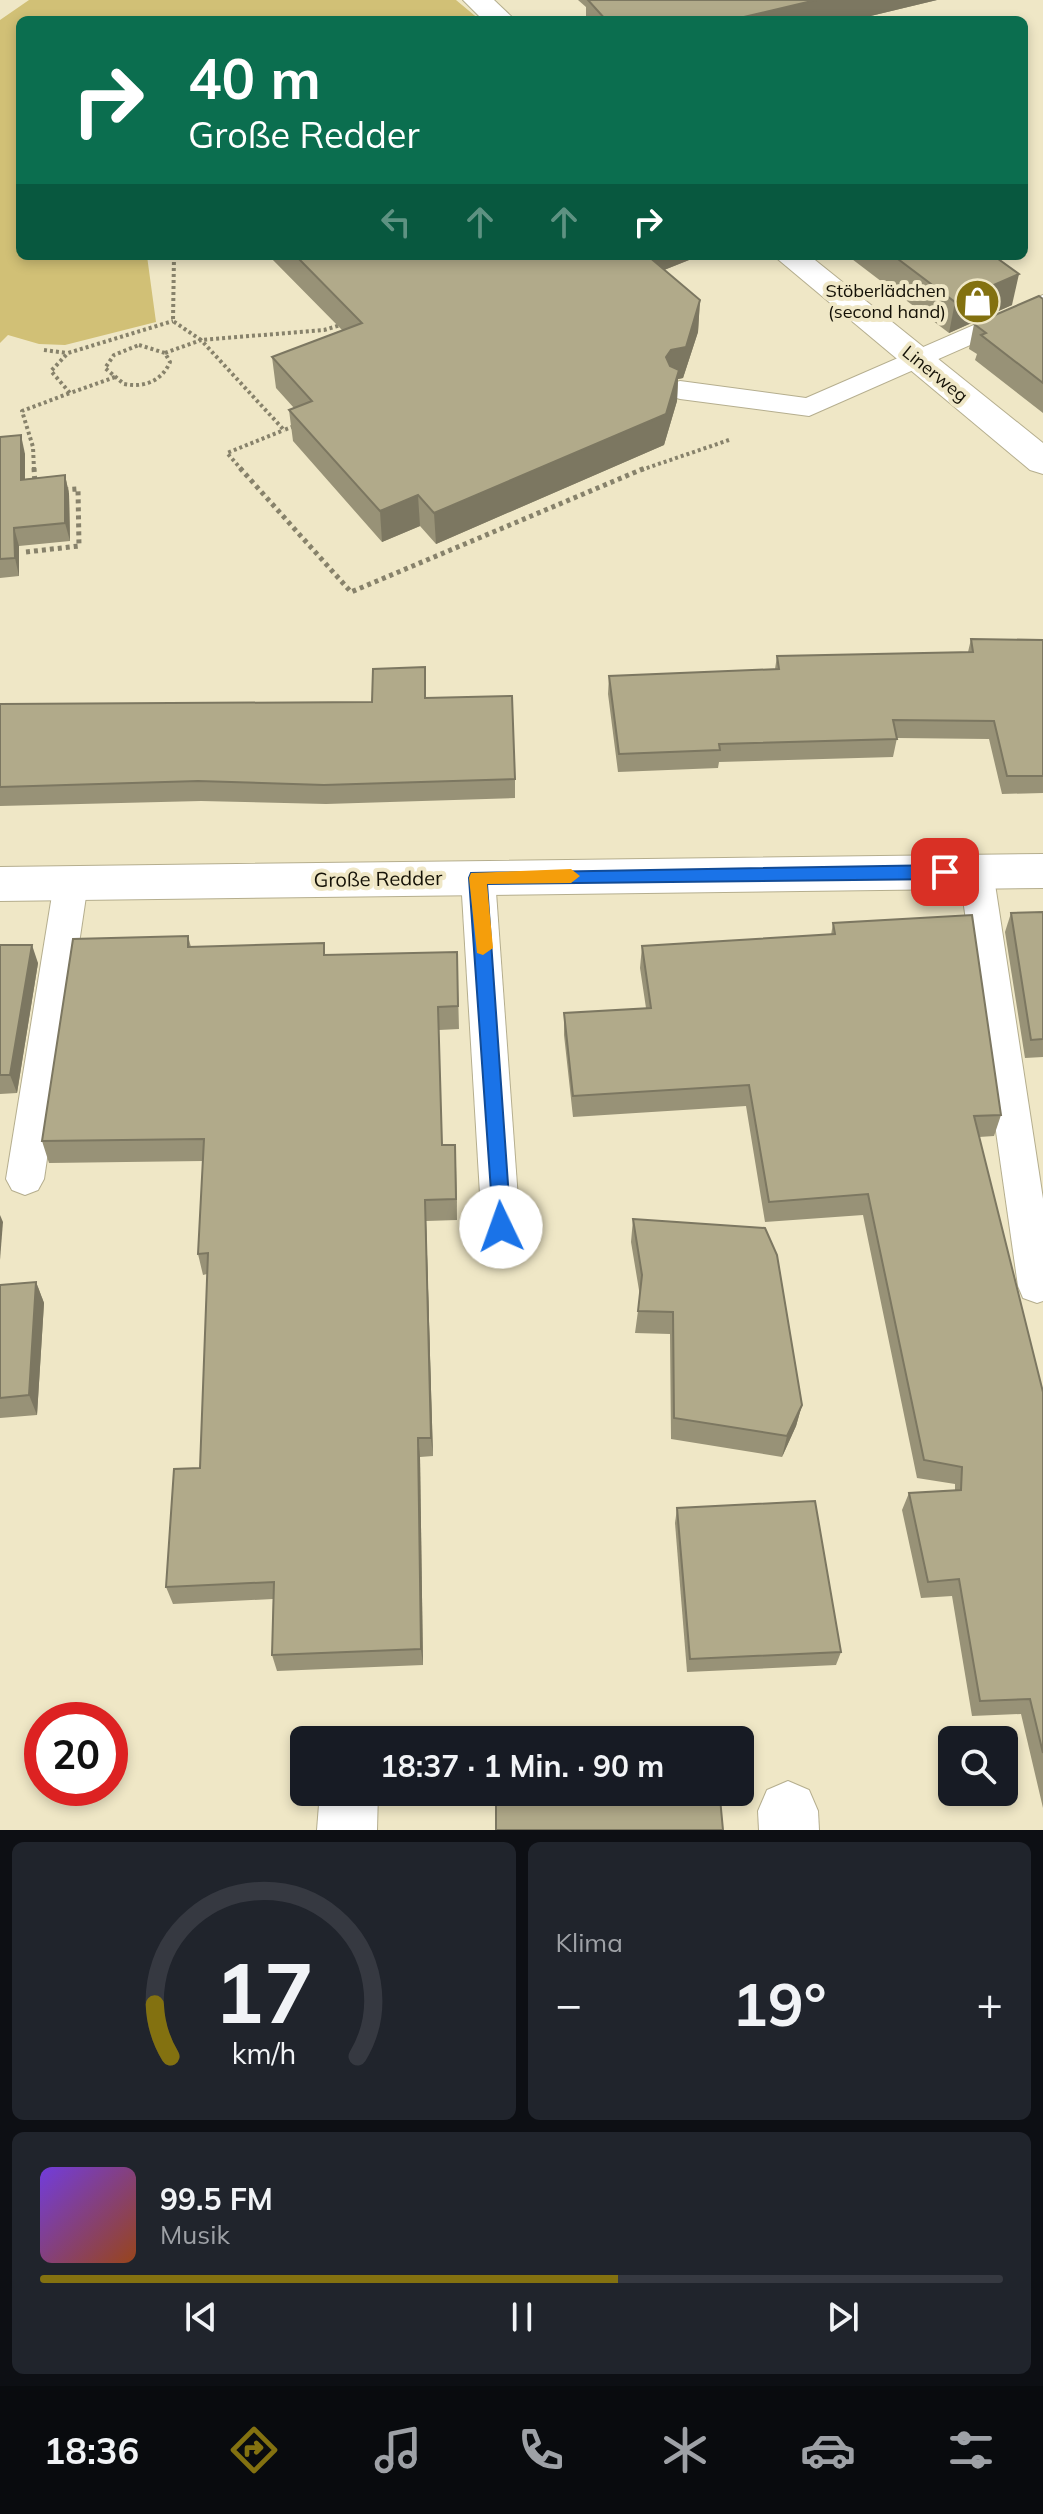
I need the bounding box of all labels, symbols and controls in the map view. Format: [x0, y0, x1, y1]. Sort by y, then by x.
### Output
text: 40 m [188, 43, 321, 113]
icon: right [56, 48, 160, 152]
text: Große Redder [188, 112, 419, 157]
icon: left [374, 200, 418, 244]
icon: ahead [458, 200, 502, 244]
icon: ahead [542, 200, 586, 244]
icon: right [626, 200, 670, 244]
shop icon: Stöberlädchen (second hand) [953, 277, 1001, 325]
place label: Stöberlädchen (second hand) [826, 279, 946, 323]
street label: Linerweg [898, 340, 973, 407]
pin [911, 838, 979, 906]
icon: arrive [923, 850, 967, 894]
street label: Große Redder [313, 865, 443, 892]
position arrow [459, 1185, 543, 1269]
speed limit sign: 20 [24, 1702, 128, 1806]
map controls [938, 1726, 1018, 1806]
button: search [938, 1726, 1018, 1806]
text: 18:37 · 1 Min. · 90 m [380, 1747, 664, 1785]
text: Klima [556, 1926, 623, 1959]
text: 17 [214, 1939, 314, 2044]
text: 19° [732, 1966, 827, 2041]
text: − [556, 1976, 582, 2031]
text: + [977, 1976, 1003, 2031]
text: km/h [231, 2035, 296, 2071]
text: 99.5 FM [160, 2180, 273, 2218]
text: Musik [160, 2218, 230, 2251]
icon: previous [179, 2295, 223, 2339]
icon: pause [500, 2295, 544, 2339]
icon: next [821, 2295, 865, 2339]
icon: directions [226, 2422, 282, 2478]
icon: music [370, 2422, 426, 2478]
icon: phone [513, 2422, 569, 2478]
icon: climate [657, 2422, 713, 2478]
icon: car [800, 2422, 856, 2478]
icon: filters [943, 2422, 999, 2478]
text: 18:36 [44, 2428, 139, 2473]

